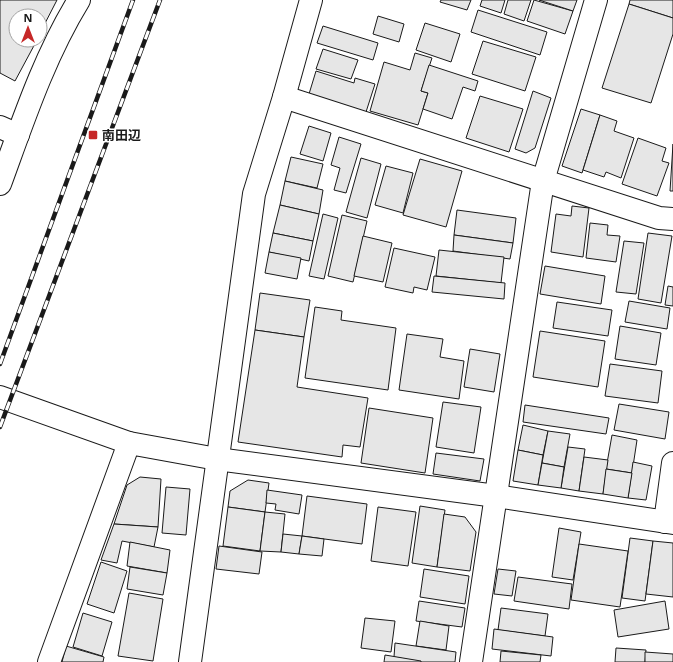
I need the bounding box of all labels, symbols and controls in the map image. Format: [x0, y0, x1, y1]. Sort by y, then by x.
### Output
north arrow [8, 8, 48, 48]
text: N [24, 10, 32, 25]
place label: 南田辺 [102, 126, 141, 144]
marker: 南田辺 [87, 129, 99, 141]

